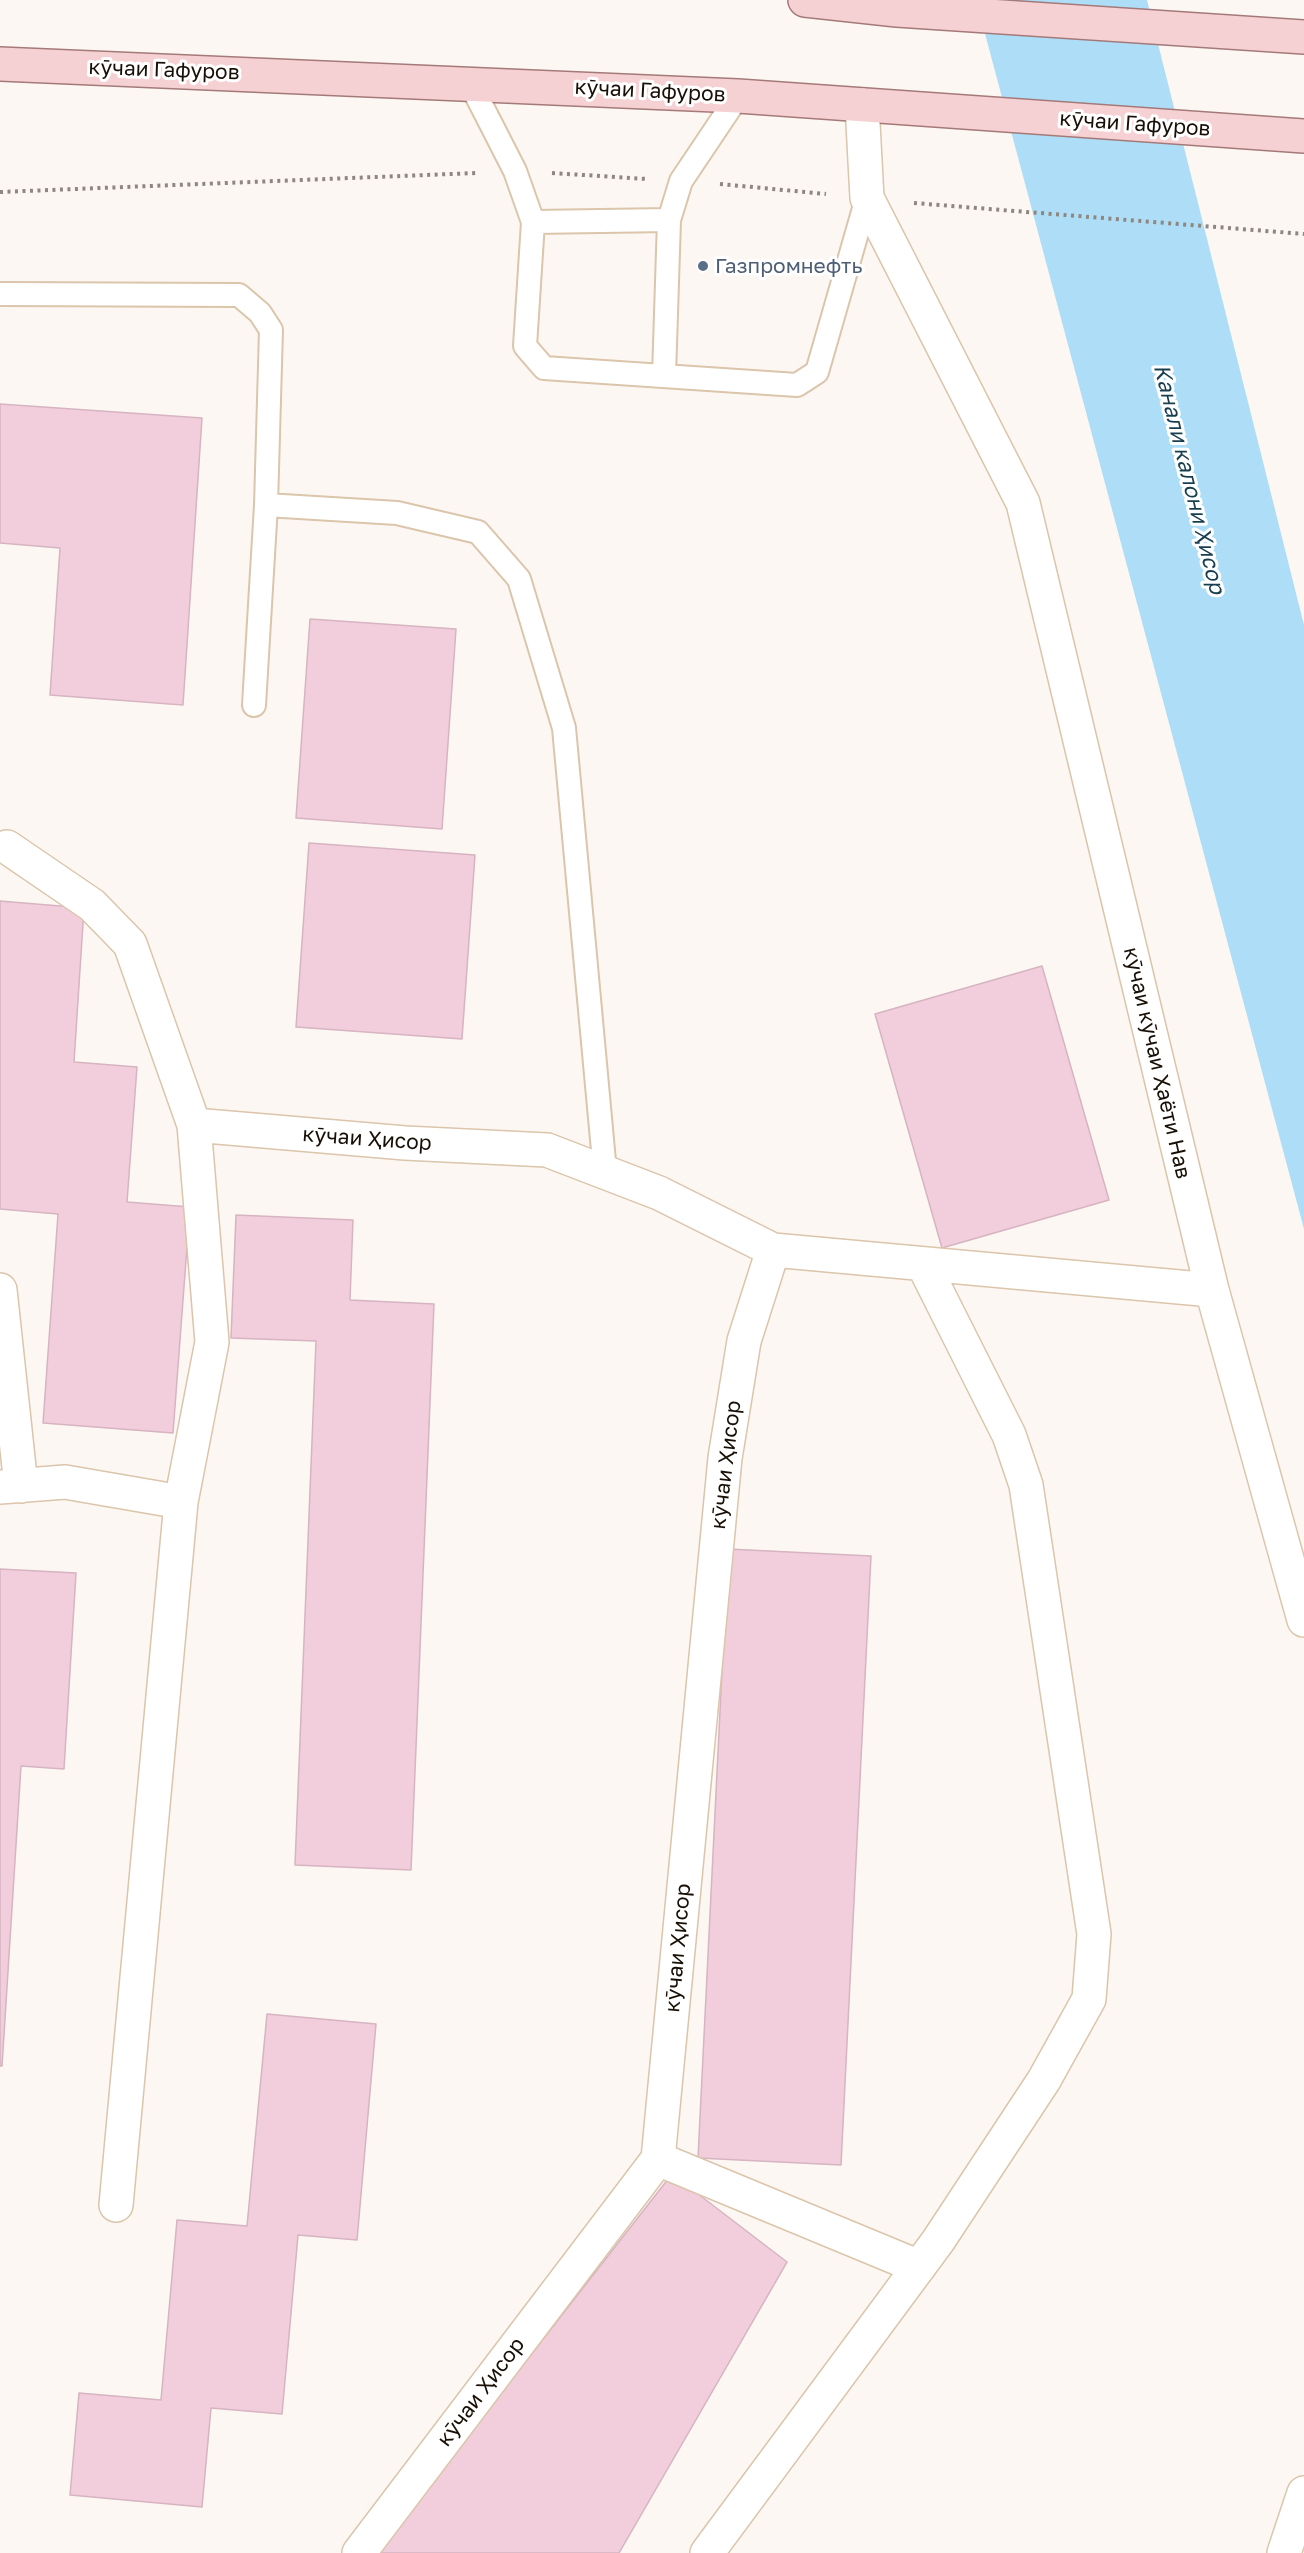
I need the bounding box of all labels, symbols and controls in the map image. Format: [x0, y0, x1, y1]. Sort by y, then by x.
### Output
street label: кӯчаи Гафуров [88, 55, 240, 85]
street label: кӯчаи Гафуров [574, 74, 726, 108]
street label: кӯчаи Гафуров [1059, 106, 1211, 142]
place label: Газпромнефть [715, 253, 862, 279]
marker: Газпромнефть [696, 259, 710, 273]
water label: Канали калони Ҳисор [1148, 361, 1230, 597]
street label: кӯчаи кӯчаи Ҳаёти Нав [1118, 945, 1196, 1181]
street label: кӯчаи Ҳисор [302, 1122, 432, 1156]
street label: кӯчаи Ҳисор [706, 1399, 746, 1531]
street label: кӯчаи Ҳисор [660, 1882, 696, 2014]
street label: кӯчаи Ҳисор [432, 2333, 530, 2451]

